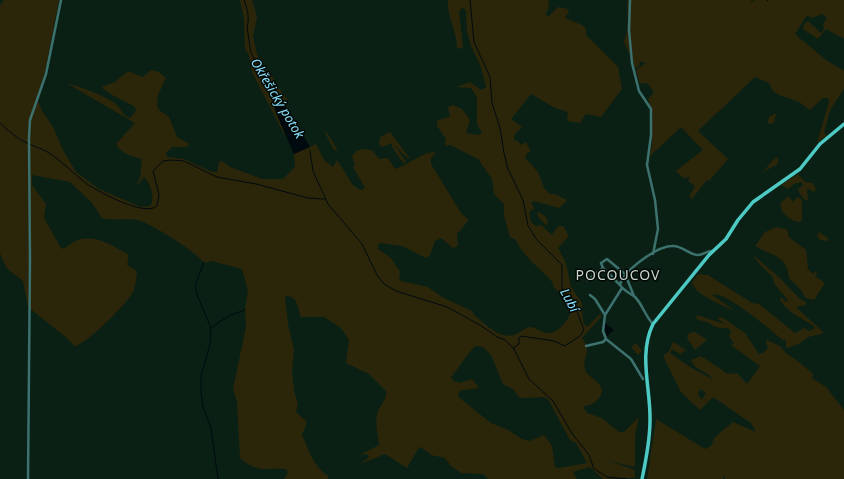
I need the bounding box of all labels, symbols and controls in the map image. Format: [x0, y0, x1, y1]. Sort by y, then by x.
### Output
water label: Okřešický potok [247, 54, 309, 142]
district label: POCOUCOV [576, 265, 660, 284]
water label: Lubí [556, 285, 584, 317]

